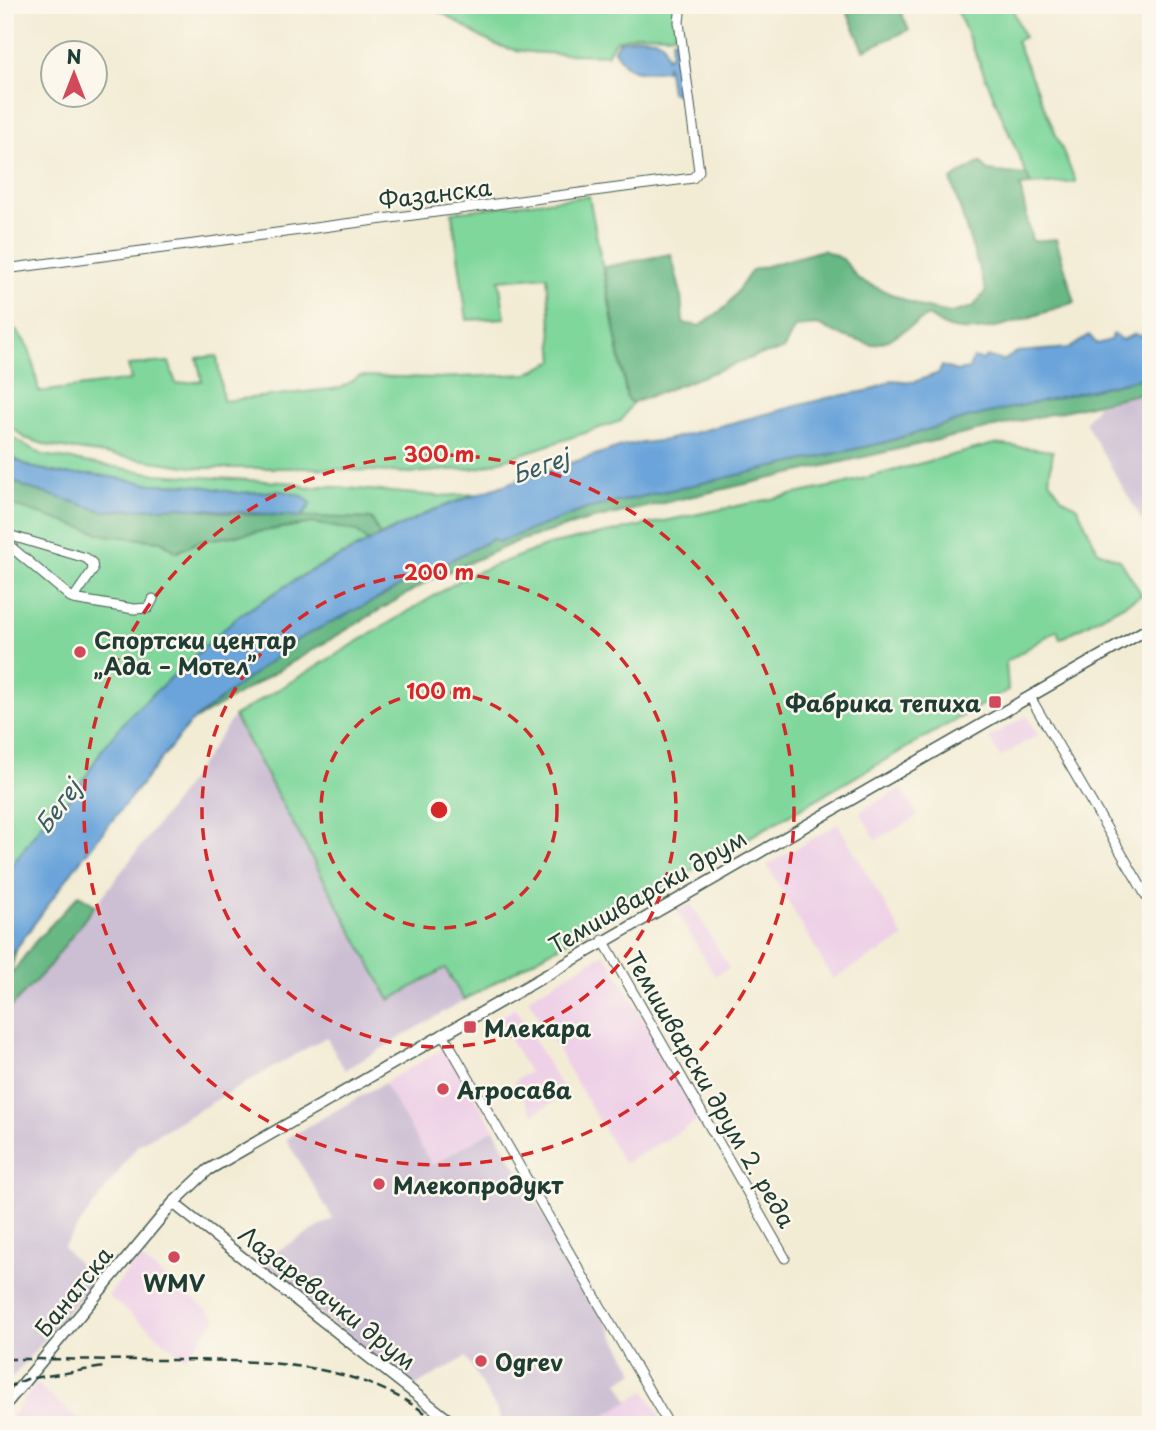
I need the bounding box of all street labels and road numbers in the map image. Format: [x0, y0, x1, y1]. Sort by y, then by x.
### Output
street label: Фазанска [377, 169, 494, 217]
street label: Темишварски друм [541, 820, 753, 962]
street label: Темишварски друм 2. реда [617, 944, 805, 1234]
street label: Лазаревачки друм [232, 1216, 424, 1378]
street label: Банатска [26, 1238, 121, 1344]

